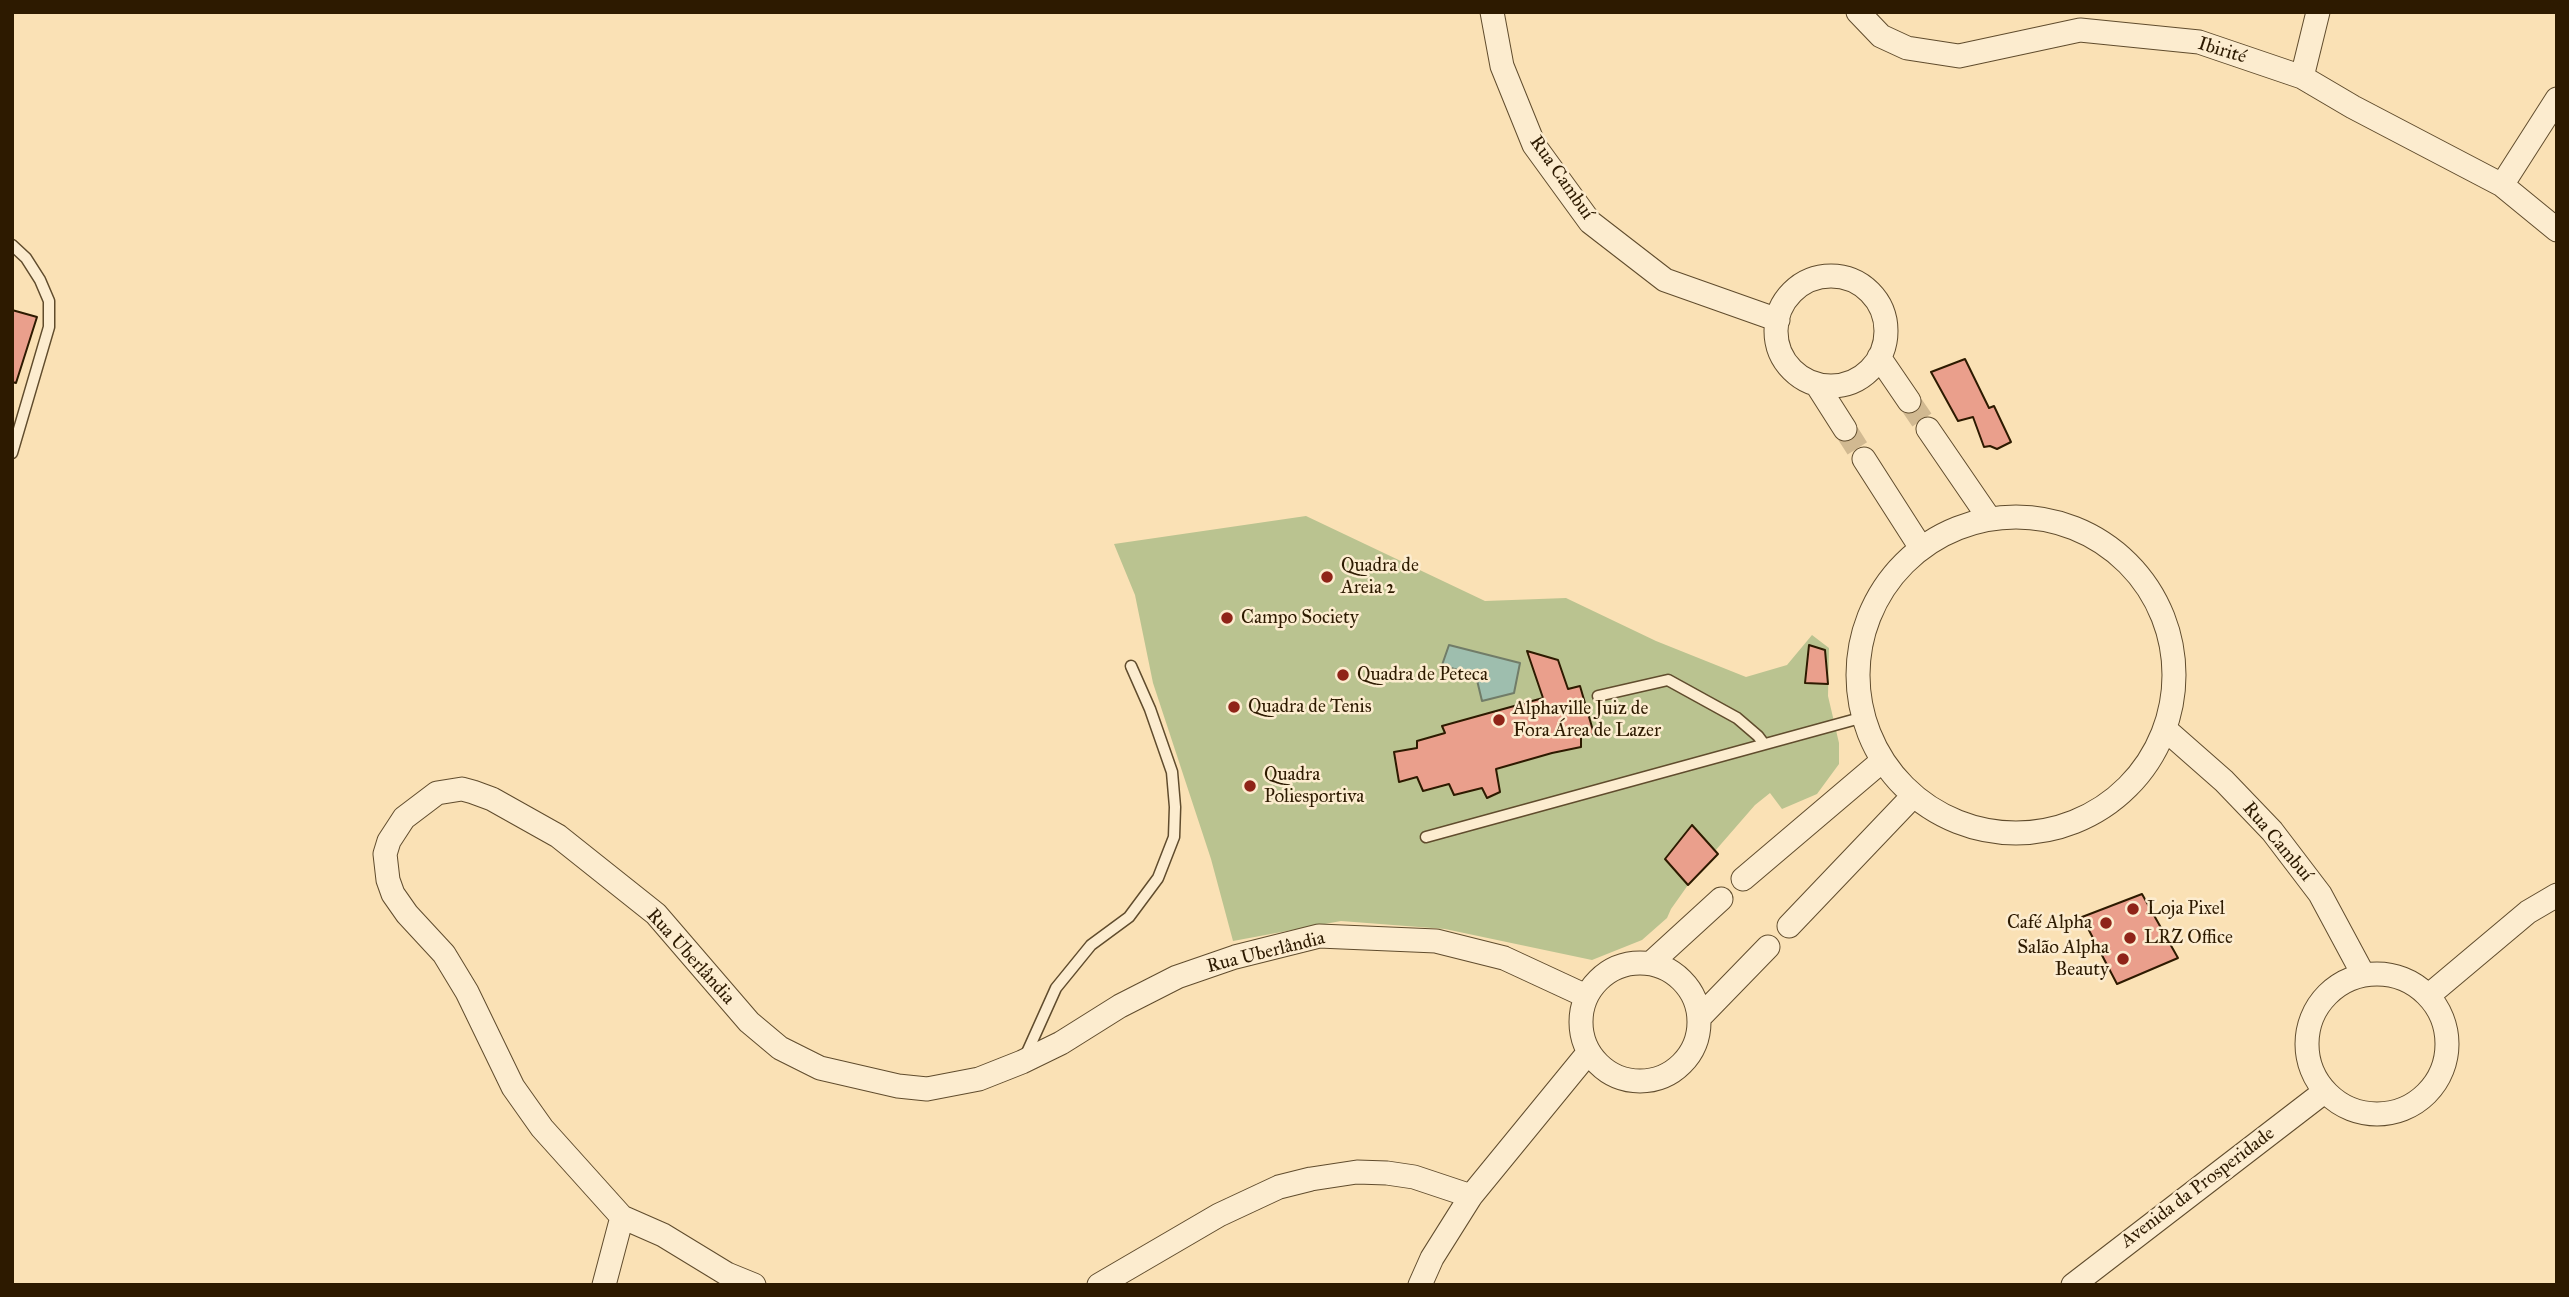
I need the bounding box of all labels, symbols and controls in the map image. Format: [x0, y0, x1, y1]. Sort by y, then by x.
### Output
street label: Ibirité [2195, 33, 2249, 69]
street label: Rua Cambuí [1524, 132, 1598, 224]
place label: Quadra de Areia 2 [1341, 555, 1419, 599]
marker: Quadra de Areia 2 [1319, 569, 1335, 585]
place label: Campo Society [1241, 607, 1359, 629]
marker: Campo Society [1219, 610, 1235, 626]
place label: Quadra de Peteca [1357, 664, 1488, 686]
marker: Quadra de Peteca [1335, 667, 1351, 683]
place label: Quadra de Tenis [1248, 696, 1372, 718]
place label: Alphaville Juiz de Fora Área de Lazer [1513, 698, 1661, 742]
marker: Quadra de Tenis [1226, 699, 1242, 715]
marker: Alphaville Juiz de Fora Área de Lazer [1491, 712, 1507, 728]
place label: Quadra Poliesportiva [1264, 764, 1364, 808]
marker: Quadra Poliesportiva [1242, 778, 1258, 794]
street label: Rua Cambuí [2237, 798, 2317, 886]
place label: Loja Pixel [2147, 898, 2225, 920]
marker: Loja Pixel [2125, 901, 2141, 917]
street label: Rua Uberlândia [641, 904, 739, 1010]
place label: Café Alpha [2007, 912, 2092, 934]
marker: Café Alpha [2098, 915, 2114, 931]
street label: Rua Uberlândia [1204, 927, 1328, 979]
place label: LRZ Office [2144, 927, 2233, 949]
marker: LRZ Office [2122, 930, 2138, 946]
place label: Salão Alpha Beauty [2017, 937, 2109, 981]
marker: Salão Alpha Beauty [2115, 951, 2131, 967]
street label: Avenida da Prosperidade [2117, 1123, 2279, 1253]

